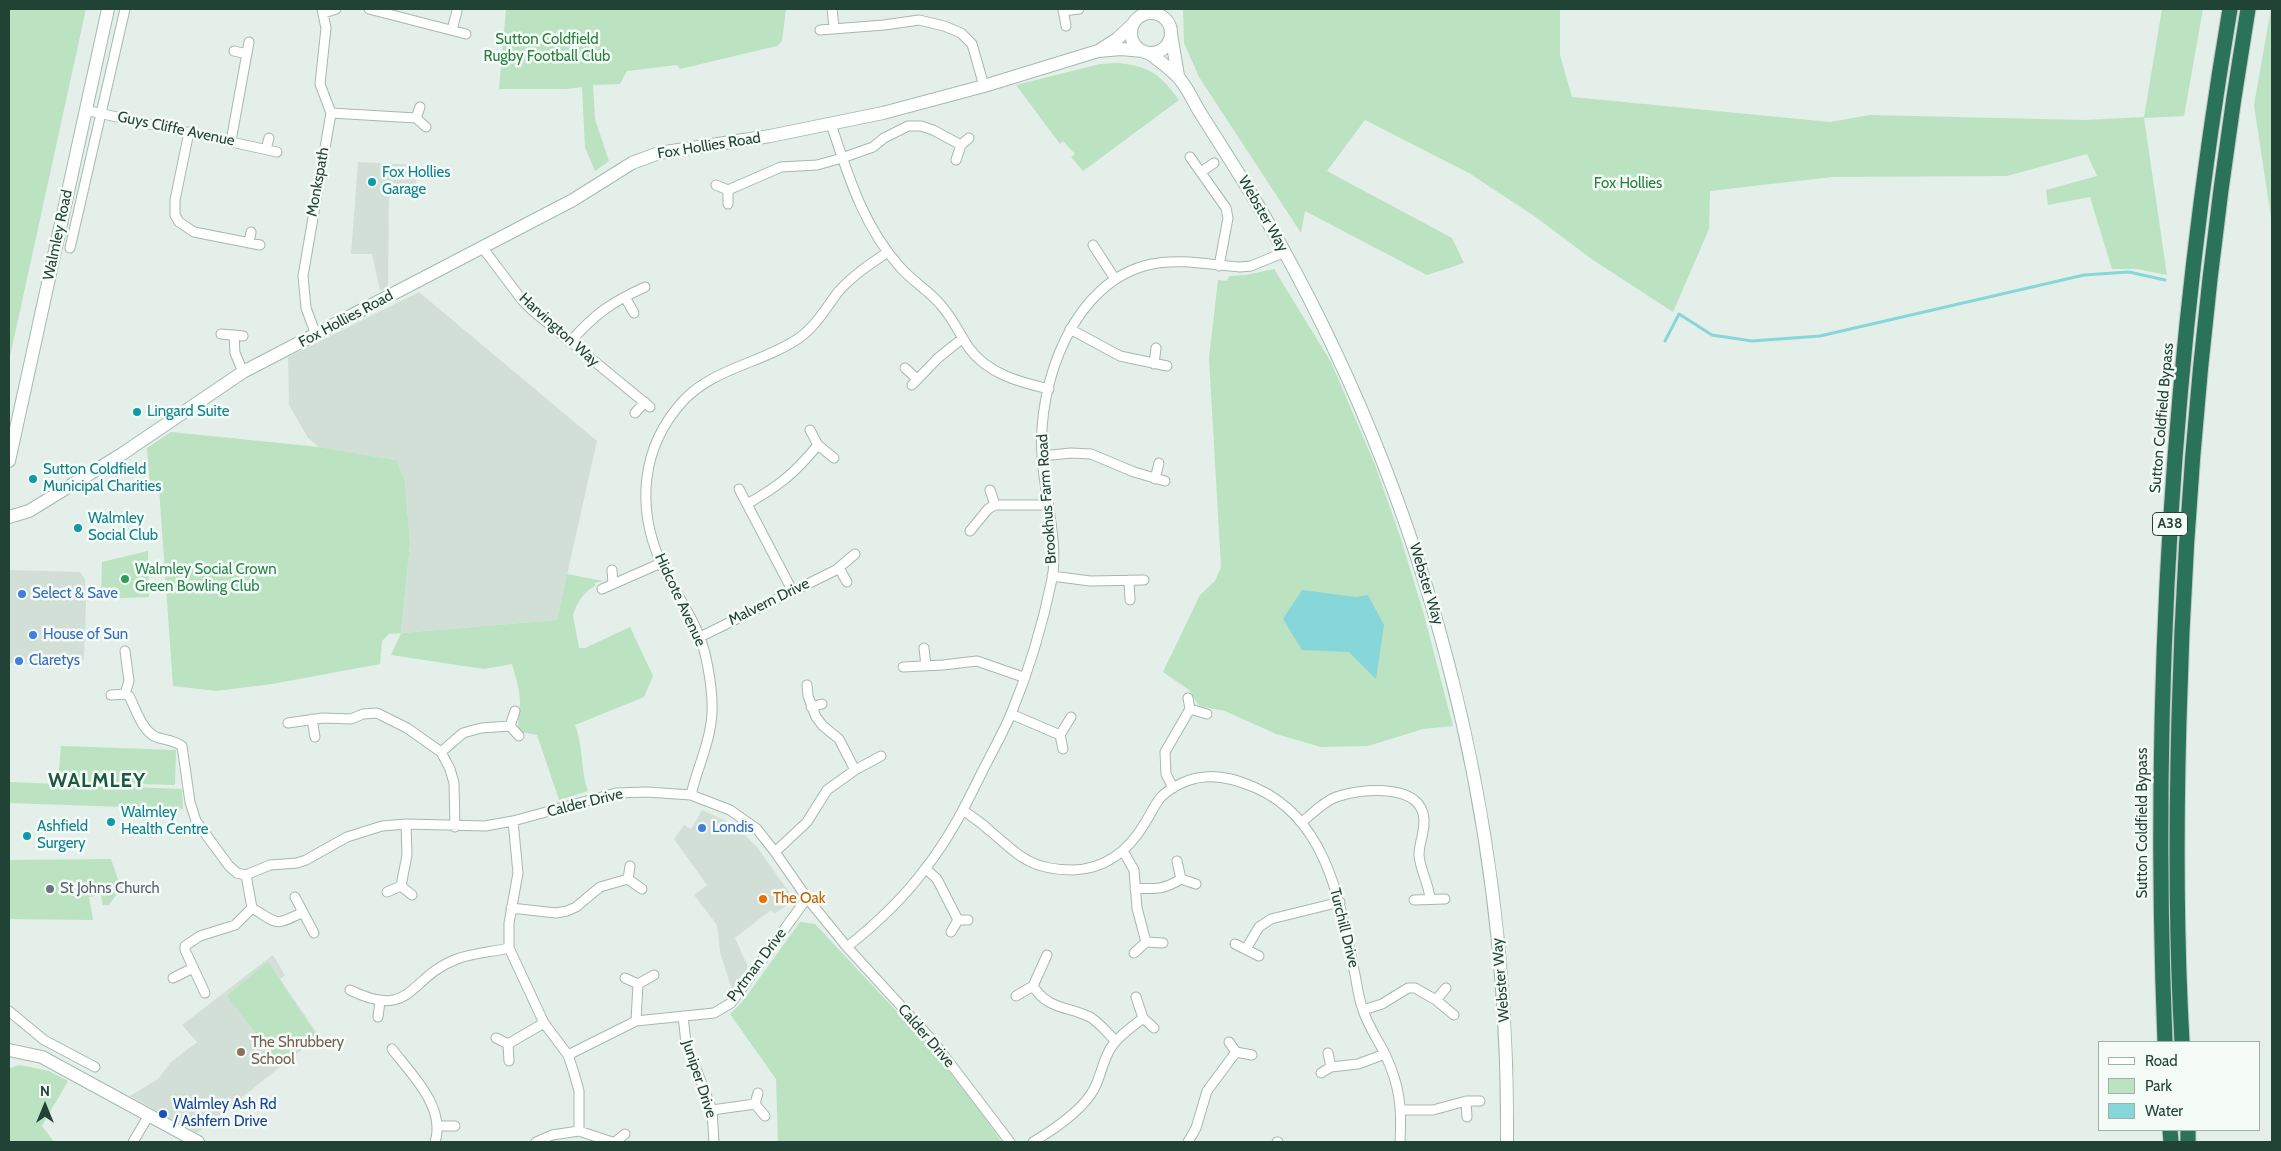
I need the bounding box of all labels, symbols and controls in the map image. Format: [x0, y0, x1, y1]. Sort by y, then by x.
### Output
park label: Sutton Coldfield Rugby Football Club [484, 31, 610, 66]
street label: Guys Cliffe Avenue [116, 108, 236, 150]
street label: Fox Hollies Road [656, 129, 762, 163]
street label: Monkspath [303, 146, 333, 218]
place label: Fox Hollies Garage [382, 164, 450, 199]
street label: Webster Way [1234, 173, 1292, 255]
park label: Fox Hollies [1594, 175, 1662, 193]
marker: Fox Hollies Garage [366, 176, 378, 188]
street label: Walmley Road [40, 188, 76, 282]
street label: Fox Hollies Road [296, 287, 396, 351]
street label: Harvington Way [515, 289, 603, 371]
street label: Sutton Coldfield Bypass [2146, 342, 2178, 494]
place label: Lingard Suite [147, 403, 229, 421]
marker: Lingard Suite [131, 406, 143, 418]
street label: Brookhus Farm Road [1033, 433, 1061, 565]
place label: Sutton Coldfield Municipal Charities [43, 461, 161, 496]
marker: Sutton Coldfield Municipal Charities [27, 473, 39, 485]
place label: Walmley Social Club [88, 510, 158, 545]
road number: A38 [2152, 512, 2188, 536]
marker: Walmley Social Club [72, 522, 84, 534]
street label: Webster Way [1405, 541, 1447, 627]
street label: Hidcote Avenue [651, 551, 709, 649]
place label: Walmley Social Crown Green Bowling Club [135, 561, 277, 596]
marker: Walmley Social Crown Green Bowling Club [119, 573, 131, 585]
street label: Malvern Drive [726, 575, 812, 629]
place label: Select & Save [32, 585, 118, 603]
marker: Select & Save [16, 588, 28, 600]
place label: House of Sun [43, 626, 128, 644]
marker: House of Sun [27, 629, 39, 641]
place label: Claretys [29, 652, 80, 670]
marker: Claretys [13, 655, 25, 667]
street label: Sutton Coldfield Bypass [2134, 748, 2152, 898]
district label: WALMLEY [47, 769, 147, 793]
street label: Calder Drive [545, 785, 625, 821]
place label: Walmley Health Centre [121, 804, 209, 839]
marker: Walmley Health Centre [105, 816, 117, 828]
place label: Ashfield Surgery [37, 818, 88, 853]
place label: Londis [712, 819, 754, 837]
marker: Londis [696, 822, 708, 834]
marker: Ashfield Surgery [21, 830, 33, 842]
place label: St Johns Church [60, 880, 160, 898]
marker: St Johns Church [44, 883, 56, 895]
street label: Turchill Drive [1325, 886, 1363, 970]
place label: The Oak [773, 890, 825, 908]
marker: The Oak [757, 893, 769, 905]
street label: Pytman Drive [724, 925, 790, 1005]
street label: Webster Way [1488, 937, 1514, 1023]
street label: Calder Drive [894, 1001, 958, 1071]
place label: The Shrubbery School [251, 1034, 344, 1069]
street label: Juniper Drive [678, 1038, 720, 1120]
legend [2098, 1041, 2261, 1131]
marker: The Shrubbery School [235, 1046, 247, 1058]
text: Road [2145, 1052, 2178, 1070]
text: Park [2145, 1077, 2172, 1095]
north arrow [20, 1081, 70, 1131]
text: N [40, 1082, 50, 1100]
place label: Walmley Ash Rd / Ashfern Drive [173, 1096, 277, 1131]
text: Water [2145, 1102, 2183, 1120]
marker: Walmley Ash Rd / Ashfern Drive [157, 1108, 169, 1120]

